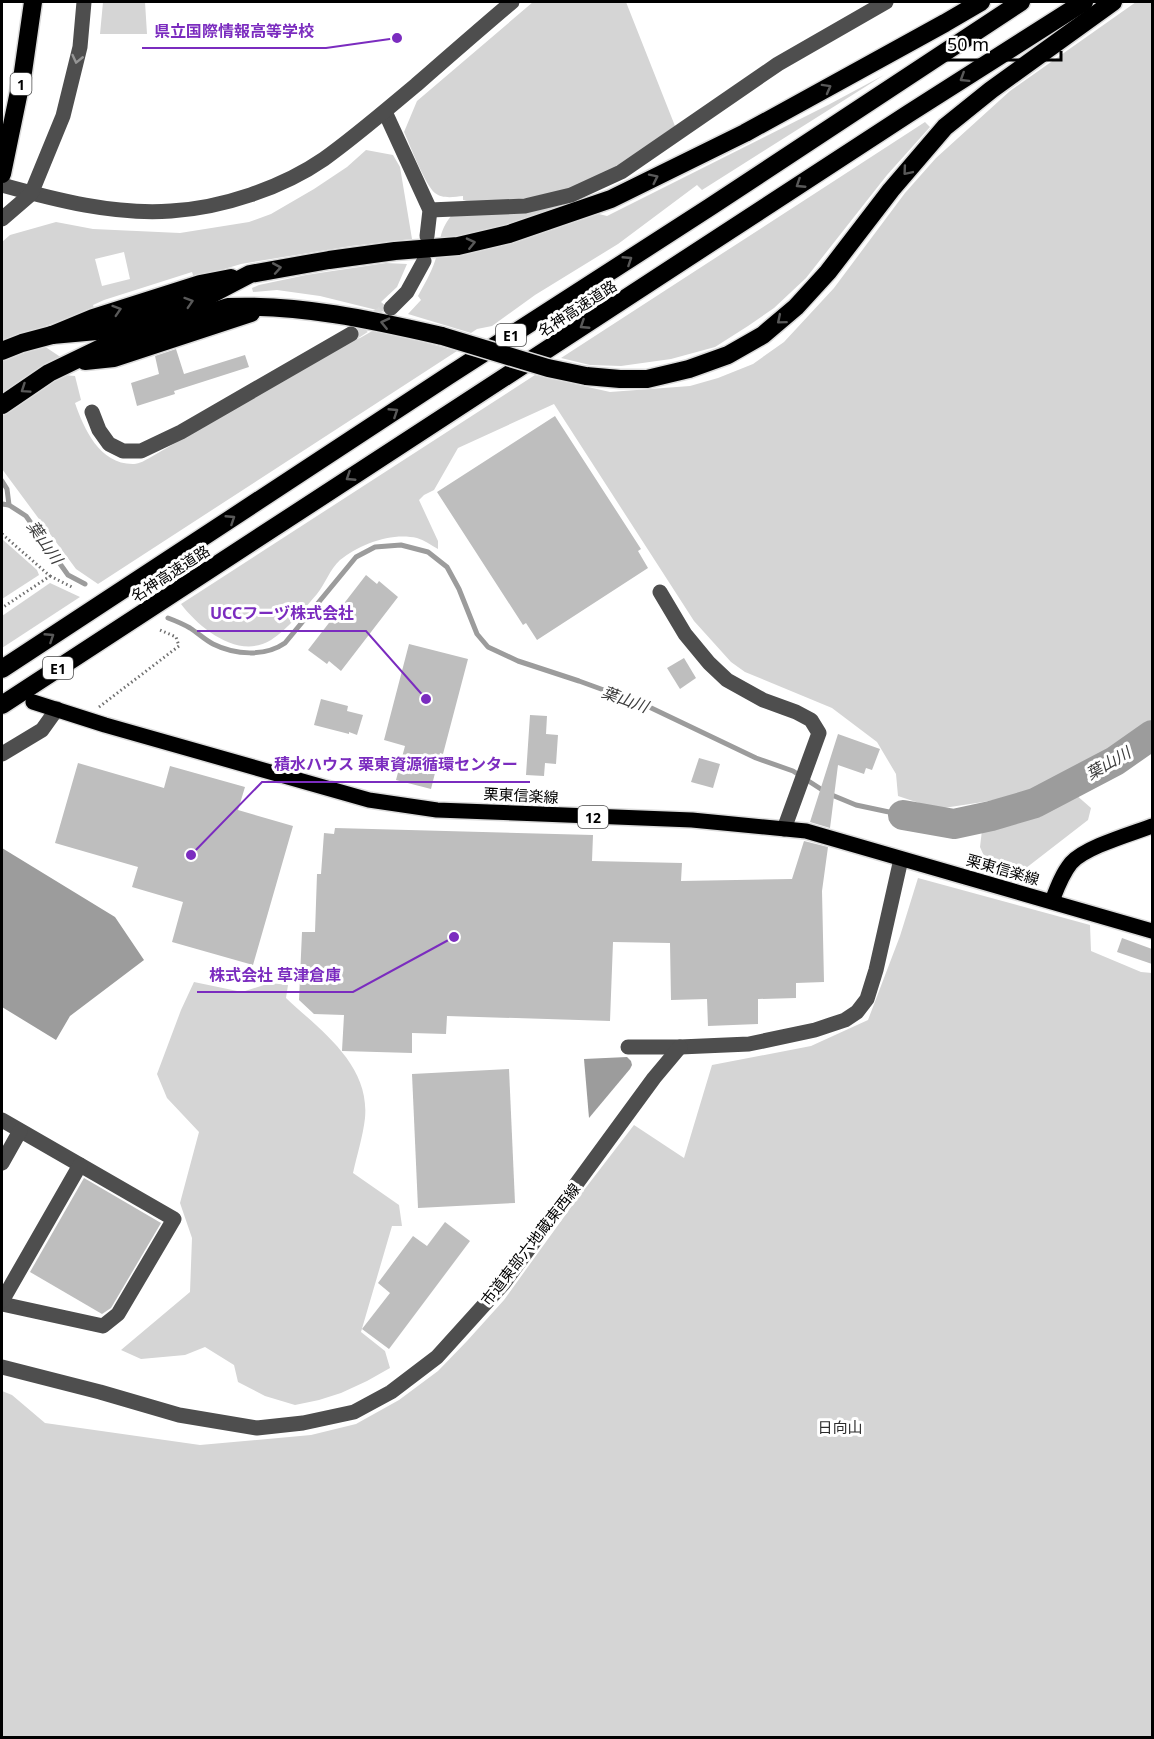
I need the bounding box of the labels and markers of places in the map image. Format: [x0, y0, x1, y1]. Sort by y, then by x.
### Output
callout: 県立国際情報高等学校 [142, 14, 326, 48]
callout: UCCフーヅ株式会社 [197, 597, 366, 631]
callout: 積水ハウス 栗東資源循環センター [262, 748, 530, 782]
callout: 株式会社 草津倉庫 [197, 958, 353, 992]

